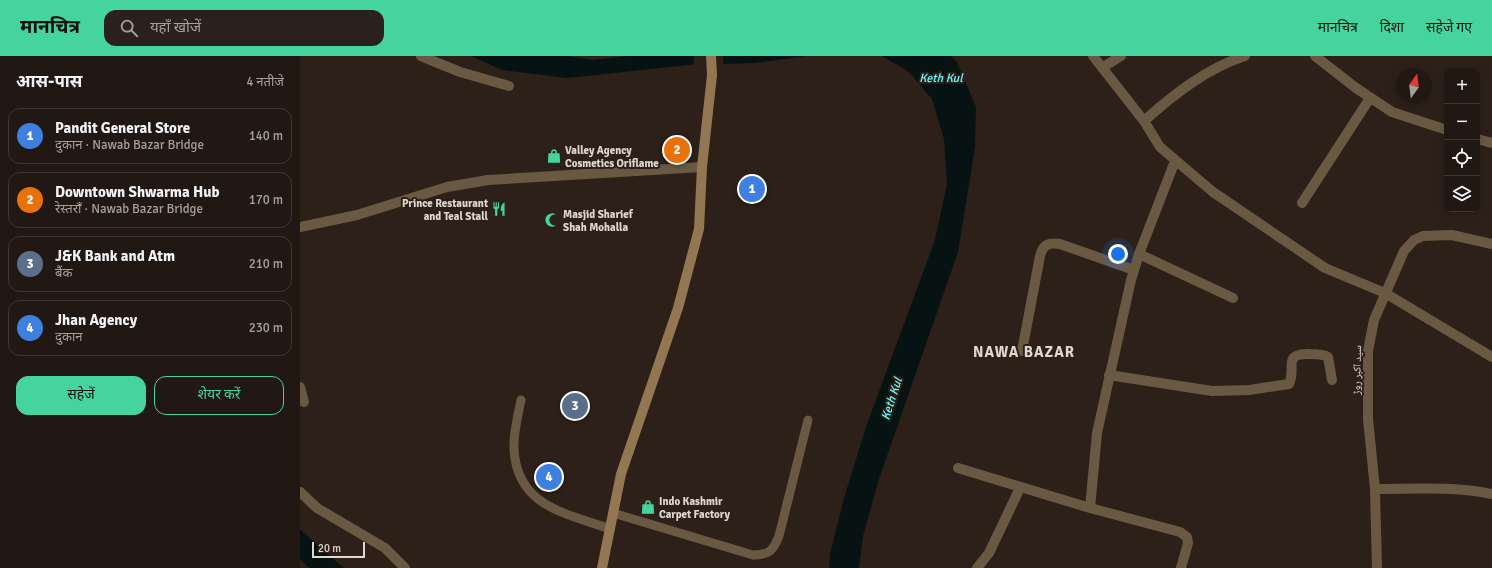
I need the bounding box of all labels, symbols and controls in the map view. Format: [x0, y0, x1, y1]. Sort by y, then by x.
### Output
search box [104, 10, 384, 46]
text: मानचित्र [20, 15, 80, 39]
icon: search [118, 17, 140, 39]
text: यहाँ खोजें [150, 18, 201, 36]
text: मानचित्र [1318, 19, 1358, 36]
text: दिशा [1380, 19, 1404, 36]
text: सहेजे गए [1426, 19, 1472, 36]
north arrow [1396, 68, 1432, 104]
map controls [1444, 68, 1480, 212]
button: + [1444, 68, 1480, 104]
text: आस-पास [16, 71, 82, 92]
water label: Keth Kul [919, 71, 964, 86]
text: 4 नतीजे [246, 74, 284, 90]
button: − [1444, 104, 1480, 140]
text: Pandit General Store [55, 119, 190, 137]
text: 1 [26, 128, 34, 144]
text: 140 m [249, 128, 283, 144]
pin: 2 [664, 135, 690, 165]
text: दुकान · Nawab Bazar Bridge [55, 137, 204, 153]
button: locate [1444, 140, 1480, 176]
place label: Valley Agency Cosmetics Oriflame [565, 144, 659, 170]
shop icon: Valley Agency Cosmetics Oriflame [546, 148, 562, 164]
pin: 1 [739, 174, 765, 204]
button: layers [1444, 176, 1480, 212]
text: Downtown Shwarma Hub [55, 183, 220, 201]
text: 2 [26, 192, 34, 208]
text: 170 m [249, 192, 283, 208]
place label: Prince Restaurant and Teal Stall [402, 197, 489, 223]
text: रेस्तराँ · Nawab Bazar Bridge [55, 201, 203, 217]
restaurant icon: Prince Restaurant and Teal Stall [491, 201, 507, 217]
place label: Masjid Sharief Shah Mohalla [563, 208, 634, 234]
mosque icon: Masjid Sharief Shah Mohalla [544, 212, 560, 228]
your location [1108, 244, 1128, 264]
text: J&K Bank and Atm [55, 247, 175, 265]
text: 3 [26, 256, 34, 272]
text: 210 m [249, 256, 283, 272]
text: बैंक [55, 265, 72, 281]
text: Jhan Agency [55, 311, 137, 329]
text: 4 [26, 320, 34, 336]
text: 230 m [249, 320, 283, 336]
text: दुकान [55, 329, 82, 345]
district label: NAWA BAZAR [973, 343, 1075, 361]
street label: سید اکبر روڑ [1350, 345, 1364, 396]
water label: Keth Kul [878, 375, 906, 422]
button: सहेजें [16, 376, 146, 415]
button: शेयर करें [154, 376, 284, 415]
pin: 3 [562, 391, 588, 421]
pin: 4 [536, 462, 562, 492]
place label: Indo Kashmir Carpet Factory [659, 495, 730, 521]
shop icon: Indo Kashmir Carpet Factory [640, 499, 656, 515]
scale bar [312, 540, 365, 559]
text: 20 m [318, 542, 341, 555]

